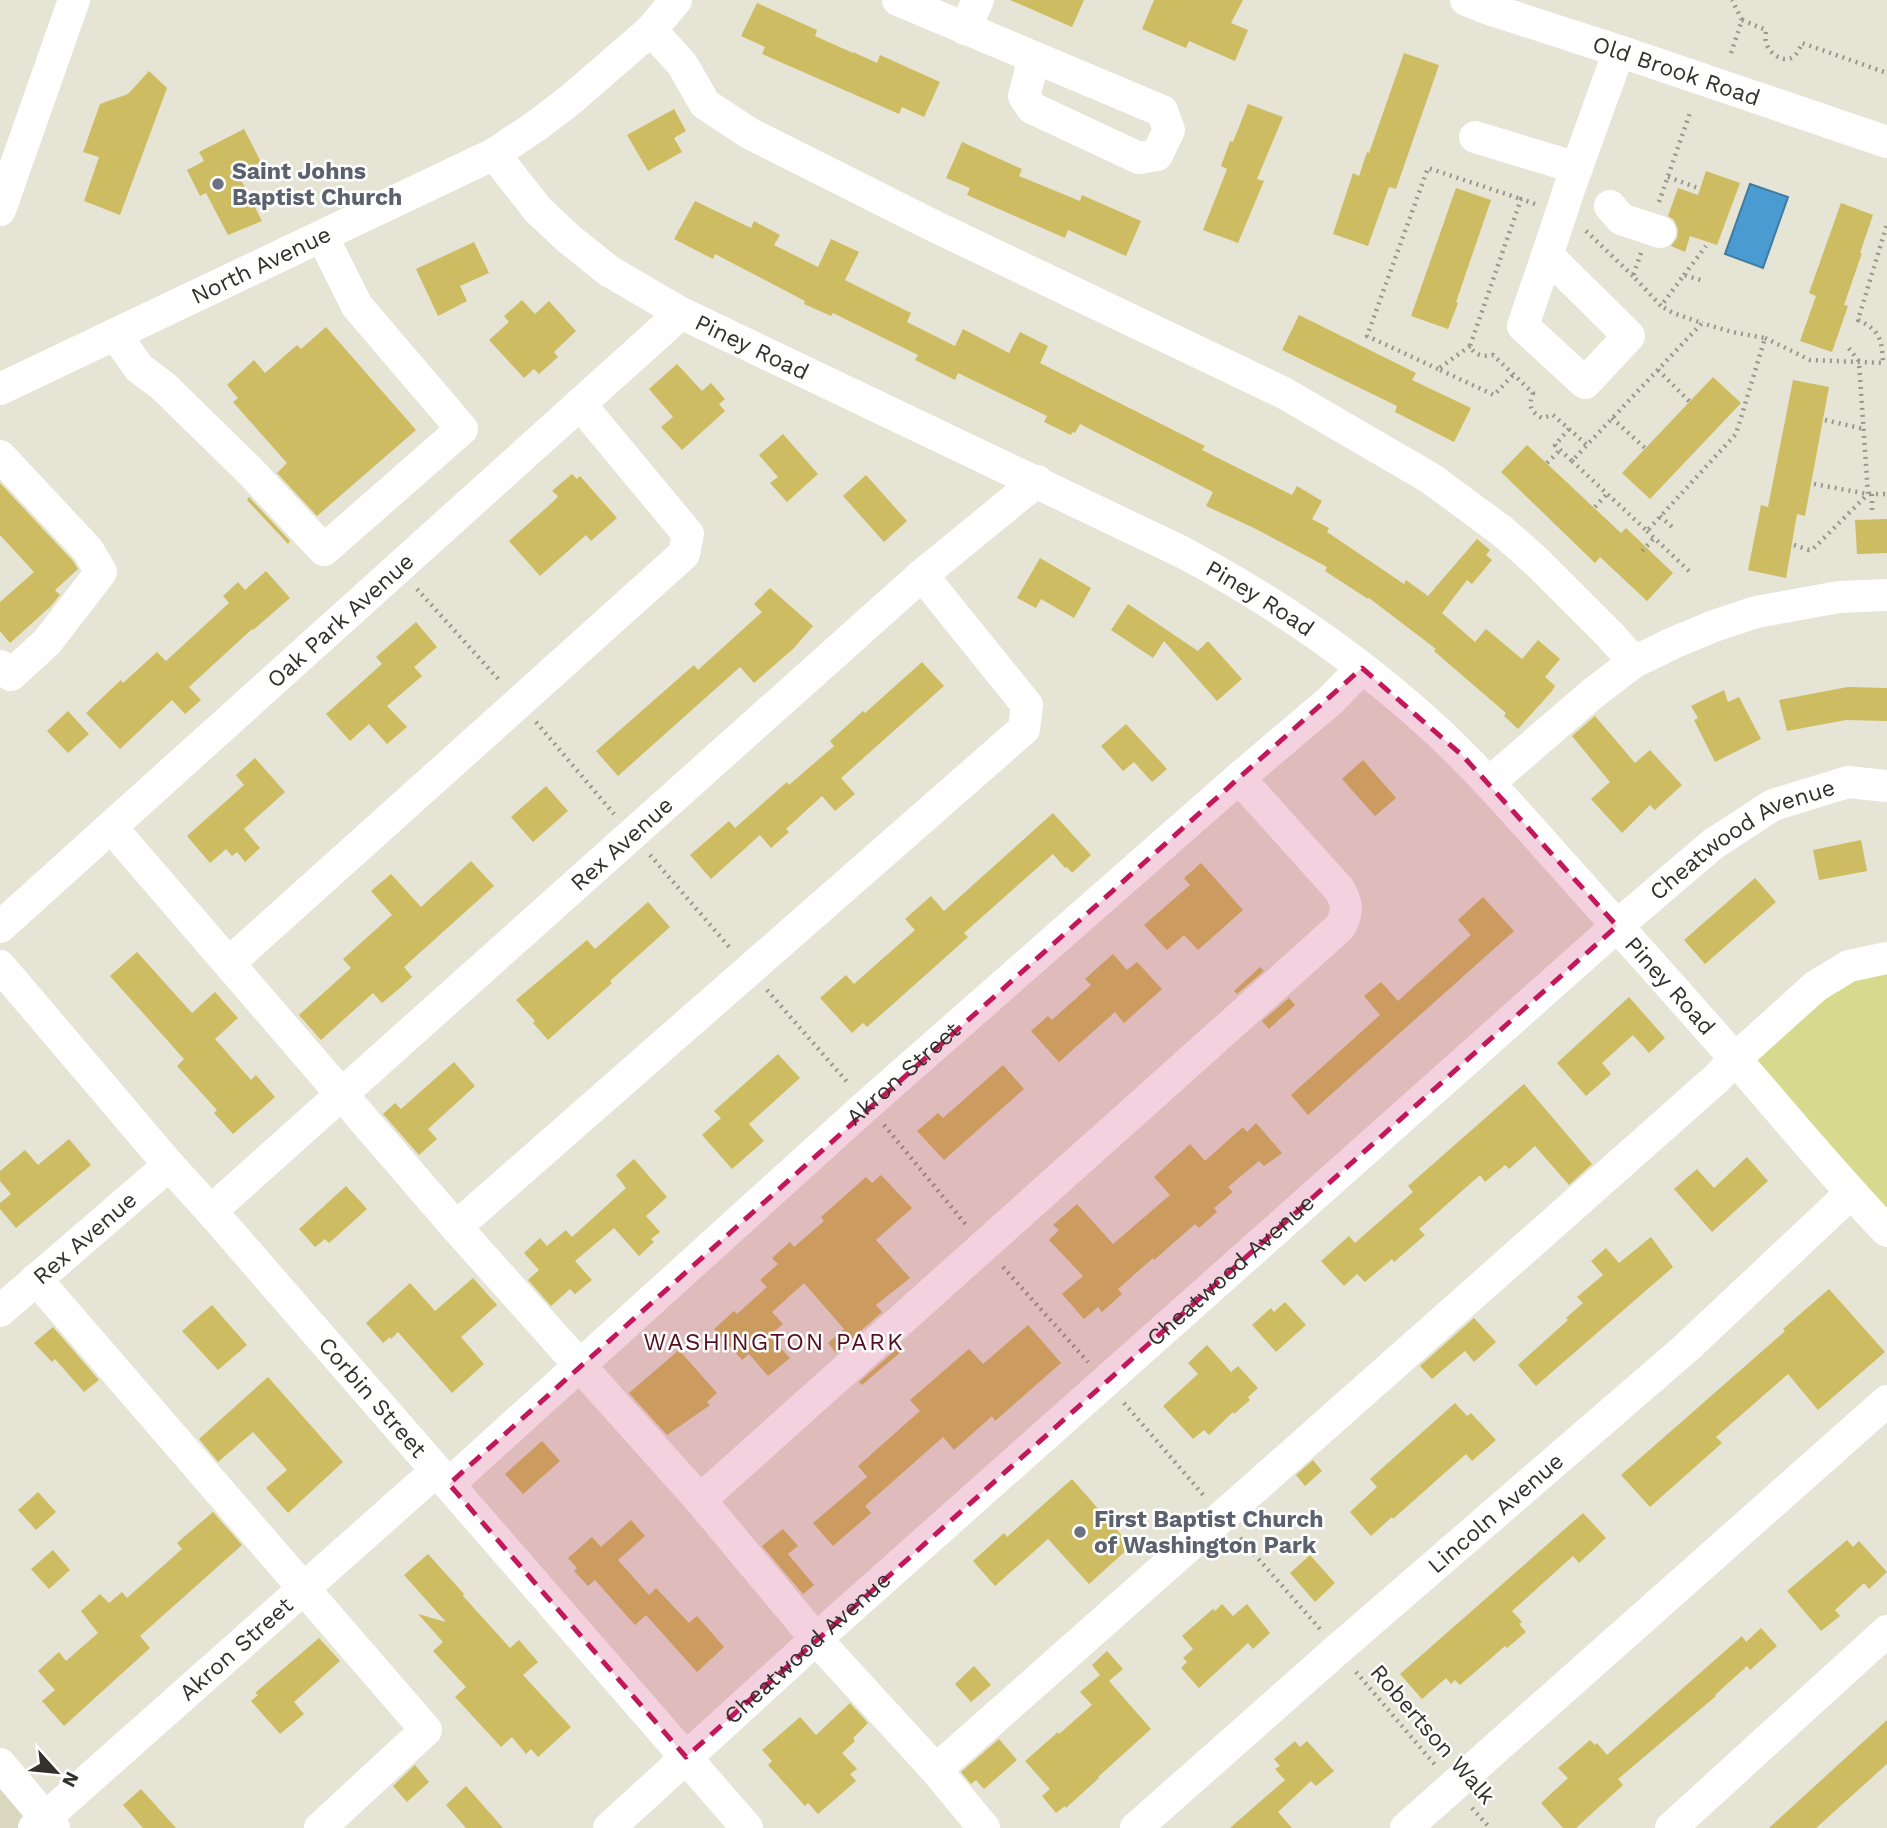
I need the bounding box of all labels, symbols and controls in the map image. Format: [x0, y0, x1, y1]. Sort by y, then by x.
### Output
street label: Old Brook Road [1589, 30, 1763, 112]
place label: Saint Johns Baptist Church [232, 158, 402, 211]
marker: Saint Johns Baptist Church [210, 176, 226, 192]
street label: North Avenue [187, 221, 335, 310]
street label: Piney Road [691, 309, 813, 386]
street label: Oak Park Avenue [262, 548, 419, 694]
street label: Piney Road [1201, 555, 1319, 642]
street label: Cheatwood Avenue [1644, 774, 1838, 906]
street label: Rex Avenue [565, 791, 679, 897]
street label: Piney Road [1619, 931, 1721, 1040]
street label: Akron Street [841, 1016, 966, 1131]
street label: Rex Avenue [28, 1186, 142, 1290]
street label: Cheatwood Avenue [1141, 1189, 1320, 1352]
district label: WASHINGTON PARK [643, 1328, 905, 1356]
street label: Corbin Street [313, 1332, 432, 1464]
street label: Lincoln Avenue [1422, 1447, 1569, 1579]
place label: First Baptist Church of Washington Park [1094, 1506, 1324, 1559]
marker: First Baptist Church of Washington Park [1072, 1524, 1088, 1540]
street label: Cheatwood Avenue [719, 1566, 896, 1730]
street label: Akron Street [174, 1591, 299, 1706]
street label: Robertson Walk [1365, 1659, 1501, 1810]
north arrow [21, 1737, 91, 1807]
text: N [57, 1768, 84, 1791]

